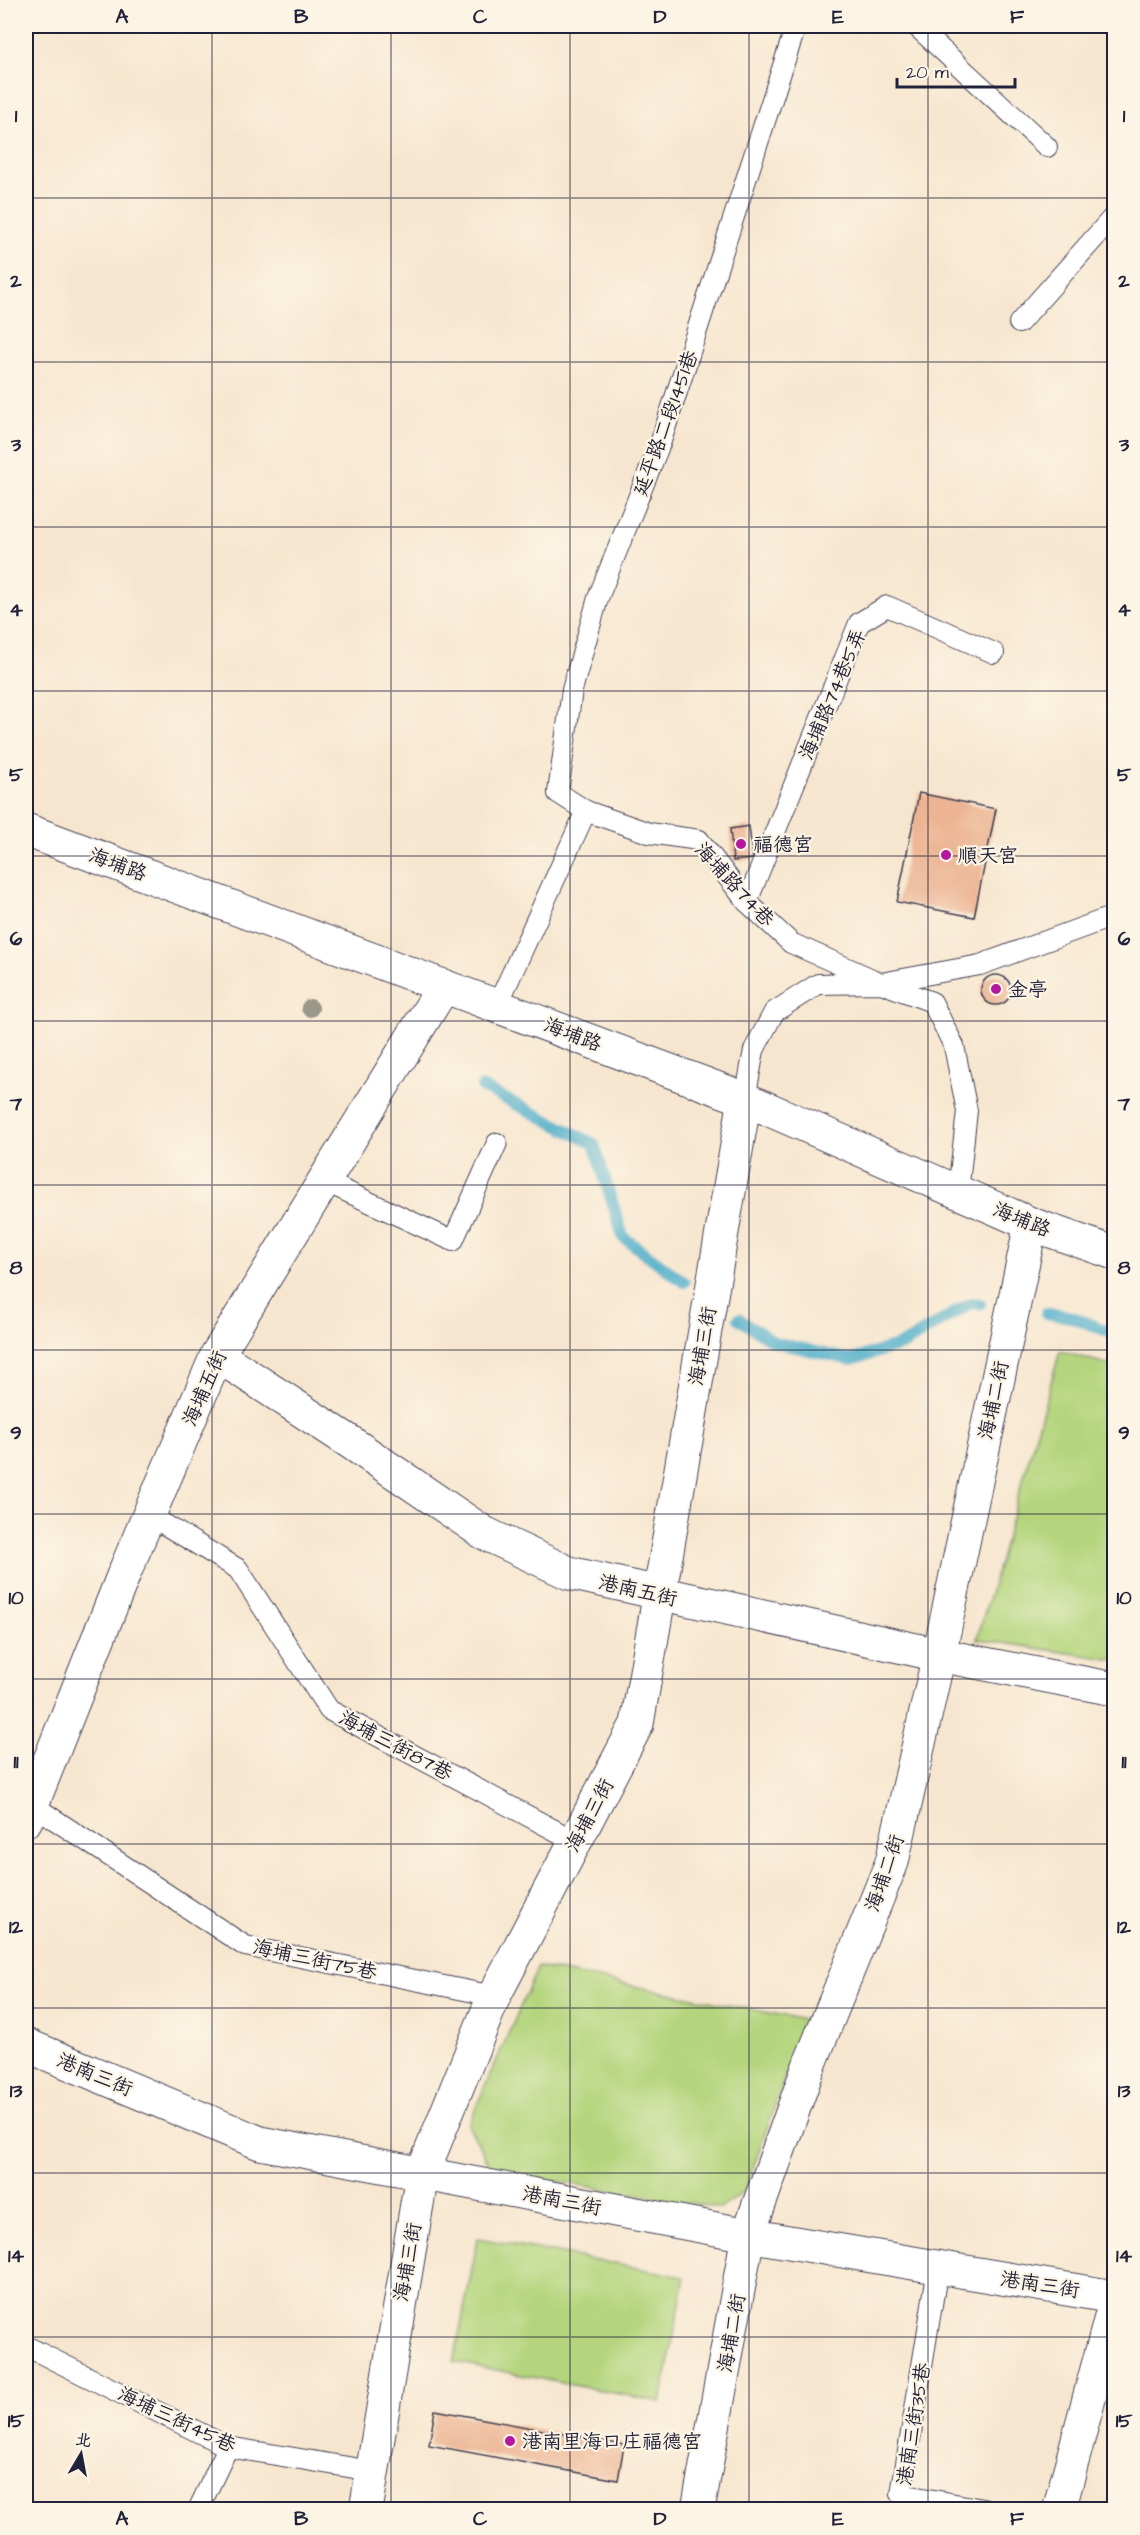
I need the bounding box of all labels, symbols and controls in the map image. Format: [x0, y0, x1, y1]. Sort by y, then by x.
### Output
text: A [116, 3, 129, 31]
text: B [294, 3, 309, 31]
text: C [473, 3, 488, 31]
text: D [654, 3, 667, 31]
text: E [832, 3, 844, 31]
text: F [1010, 3, 1025, 31]
scale bar [897, 51, 1016, 89]
text: 20 m [906, 60, 949, 85]
text: 1 [15, 102, 18, 130]
text: 1 [1123, 102, 1126, 130]
text: 2 [9, 267, 22, 295]
text: 2 [1117, 267, 1130, 295]
street label: 延平路二段1451巷 [627, 346, 706, 500]
text: 3 [10, 431, 22, 459]
text: 3 [1118, 431, 1130, 459]
text: 4 [9, 596, 23, 624]
text: 4 [1117, 596, 1131, 624]
street label: 海埔路74巷5弄 [793, 624, 873, 764]
text: 5 [9, 761, 24, 789]
text: 5 [1117, 761, 1132, 789]
place label: 福德宫 [753, 831, 813, 859]
street label: 海埔路74巷 [688, 836, 781, 934]
marker: 福德宫 [734, 837, 748, 851]
street label: 海埔路 [85, 842, 152, 889]
place label: 順天宮 [958, 842, 1018, 870]
marker: 順天宮 [939, 848, 953, 862]
text: 6 [10, 925, 23, 953]
text: 6 [1118, 925, 1131, 953]
place label: 金亭 [1008, 976, 1048, 1004]
marker: 金亭 [989, 982, 1003, 996]
street label: 海埔路 [540, 1011, 607, 1059]
text: 7 [9, 1090, 23, 1118]
text: 7 [1117, 1090, 1131, 1118]
street label: 海埔路 [989, 1196, 1056, 1245]
text: 8 [10, 1254, 23, 1282]
text: 8 [1118, 1254, 1131, 1282]
street label: 海埔三街 [682, 1304, 724, 1388]
street label: 海埔五街 [176, 1346, 234, 1431]
street label: 海埔二街 [972, 1358, 1016, 1442]
text: 9 [10, 1419, 22, 1447]
text: 9 [1118, 1419, 1130, 1447]
street label: 港南五街 [596, 1568, 680, 1614]
text: 10 [8, 1584, 24, 1612]
text: 10 [1116, 1584, 1132, 1612]
street label: 海埔三街87巷 [334, 1704, 458, 1788]
text: 11 [13, 1748, 19, 1776]
text: 11 [1121, 1748, 1127, 1776]
street label: 海埔三街 [559, 1774, 621, 1857]
street label: 海埔二街 [859, 1831, 911, 1916]
text: 12 [9, 1913, 24, 1941]
text: 12 [1117, 1913, 1132, 1941]
street label: 海埔三街75巷 [250, 1933, 381, 1987]
street label: 港南三街 [52, 2046, 137, 2103]
text: 13 [10, 2077, 23, 2105]
text: 13 [1118, 2077, 1131, 2105]
street label: 港南三街 [520, 2180, 604, 2222]
street label: 海埔三街 [387, 2220, 429, 2304]
text: 14 [8, 2242, 24, 2270]
text: 14 [1116, 2242, 1132, 2270]
street label: 港南三街 [998, 2265, 1082, 2305]
street label: 海埔二街 [711, 2291, 753, 2375]
street label: 港南三街35巷 [890, 2360, 938, 2488]
street label: 海埔三街45巷 [113, 2380, 241, 2460]
text: 15 [8, 2407, 25, 2435]
text: 15 [1116, 2407, 1133, 2435]
north arrow [51, 2424, 111, 2484]
text: 北 [74, 2428, 93, 2452]
place label: 港南里海口庄福德宫 [522, 2428, 702, 2456]
marker: 港南里海口庄福德宫 [503, 2434, 517, 2448]
text: A [116, 2505, 129, 2533]
text: B [294, 2505, 309, 2533]
text: C [473, 2505, 488, 2533]
text: D [654, 2505, 667, 2533]
text: E [832, 2505, 844, 2533]
text: F [1010, 2505, 1025, 2533]

